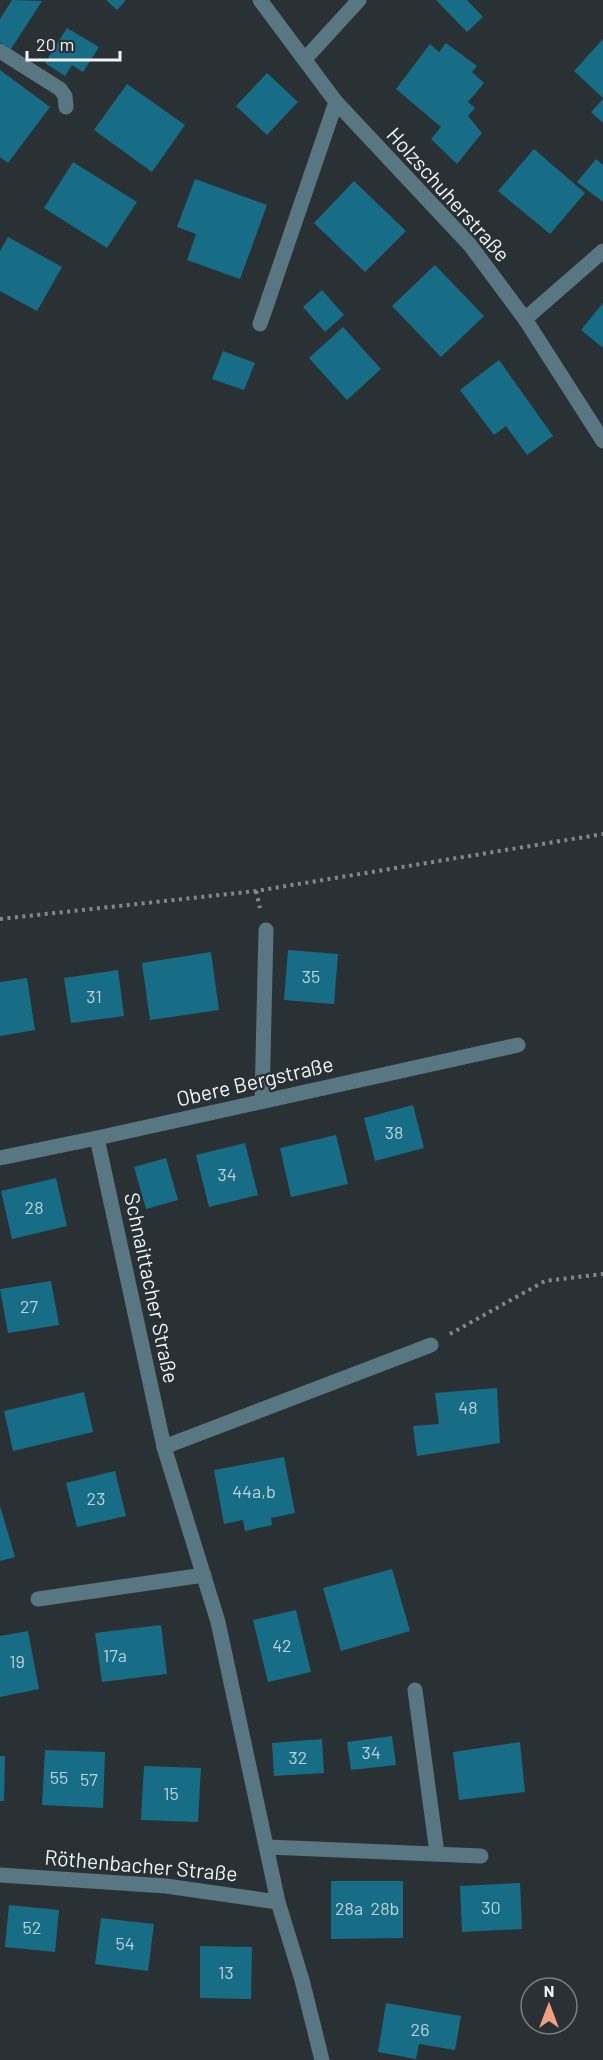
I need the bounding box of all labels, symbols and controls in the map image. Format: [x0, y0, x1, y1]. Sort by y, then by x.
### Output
scale bar [27, 24, 120, 62]
text: 20 m [36, 33, 74, 55]
street label: Holzschuherstraße [382, 122, 516, 266]
house number: 35 [302, 965, 320, 987]
house number: 31 [86, 985, 102, 1007]
street label: Obere Bergstraße [174, 1050, 336, 1111]
house number: 38 [385, 1121, 403, 1143]
house number: 34 [217, 1163, 237, 1185]
street label: Schnaittacher Straße [120, 1190, 185, 1385]
house number: 28 [24, 1196, 44, 1218]
house number: 27 [20, 1295, 39, 1317]
house number: 48 [458, 1396, 478, 1418]
house number: 44a,b [232, 1480, 276, 1502]
house number: 23 [87, 1487, 105, 1509]
house number: 42 [272, 1634, 292, 1656]
house number: 17a [103, 1644, 127, 1666]
house number: 19 [9, 1650, 25, 1672]
house number: 34 [361, 1741, 381, 1763]
house number: 32 [289, 1746, 307, 1768]
house number: 55 [50, 1766, 68, 1788]
house number: 57 [80, 1768, 98, 1790]
house number: 15 [163, 1782, 179, 1804]
street label: Röthenbacher Straße [44, 1844, 239, 1885]
house number: 30 [481, 1896, 501, 1918]
house number: 28a [335, 1897, 363, 1919]
house number: 28b [371, 1897, 399, 1919]
house number: 52 [23, 1916, 41, 1938]
house number: 54 [115, 1932, 135, 1954]
house number: 13 [218, 1961, 234, 1983]
north arrow [519, 1976, 579, 2036]
text: N [544, 1981, 554, 2000]
house number: 26 [411, 2018, 429, 2040]

